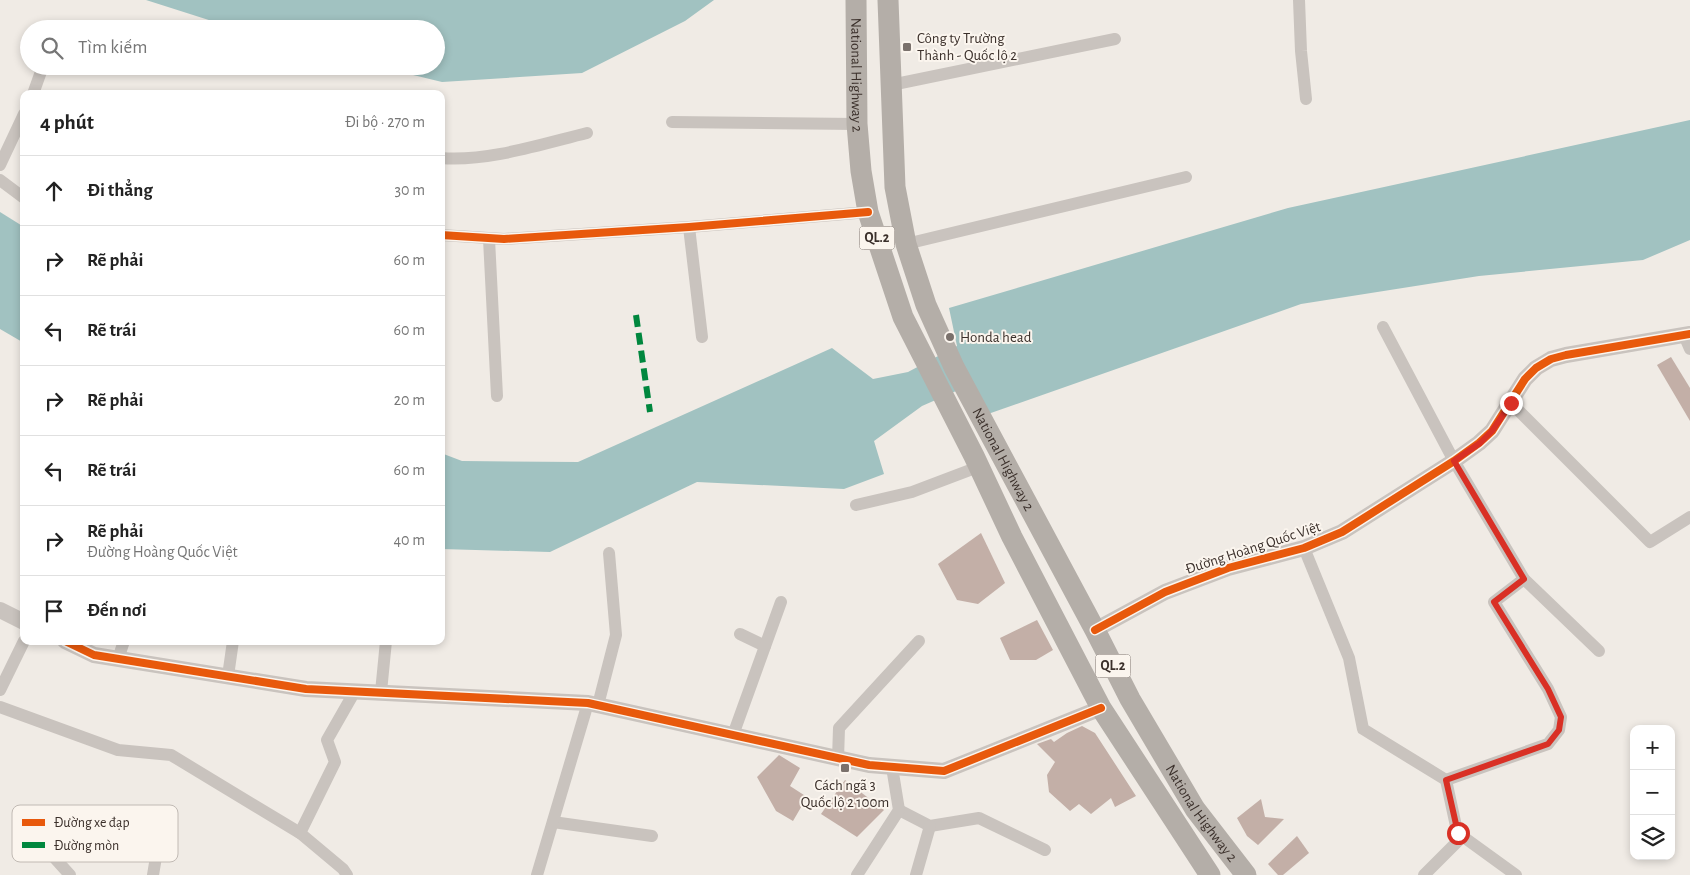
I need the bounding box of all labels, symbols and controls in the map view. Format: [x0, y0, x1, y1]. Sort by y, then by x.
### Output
street label: National Highway 2 [849, 18, 865, 133]
search box [20, 20, 445, 75]
place label: Công ty Trường Thành - Quốc lộ 2 [917, 31, 1017, 63]
icon: search [38, 34, 66, 62]
text: Tìm kiếm [78, 38, 147, 57]
marker: Công ty Trường Thành - Quốc lộ 2 [901, 41, 913, 53]
text: 4 phút [40, 112, 94, 133]
text: Đi bộ · 270 m [345, 114, 425, 130]
icon: ahead [40, 177, 68, 205]
text: Đi thẳng [87, 181, 153, 200]
text: 30 m [395, 182, 425, 198]
road number: QL.2 [860, 227, 894, 250]
icon: right [40, 247, 68, 275]
text: Rẽ phải [87, 251, 144, 270]
text: 60 m [394, 252, 425, 268]
icon: left [40, 317, 68, 345]
text: Rẽ trái [87, 321, 136, 340]
text: 60 m [394, 322, 425, 338]
place label: Honda head [960, 330, 1032, 345]
marker: Honda head [944, 331, 956, 343]
icon: right [40, 387, 68, 415]
text: Rẽ phải [87, 391, 144, 410]
text: 20 m [394, 392, 425, 408]
route end [1500, 392, 1523, 415]
street label: National Highway 2 [970, 405, 1037, 513]
icon: left [40, 457, 68, 485]
text: Rẽ trái [87, 461, 136, 480]
text: 60 m [394, 462, 425, 478]
street label: Đường Hoàng Quốc Việt [1184, 519, 1323, 577]
text: Rẽ phải [87, 522, 144, 541]
icon: right [40, 527, 68, 555]
text: 40 m [393, 532, 425, 548]
text: Đường Hoàng Quốc Việt [87, 544, 238, 560]
icon: arrive [40, 597, 68, 625]
text: Đến nơi [87, 601, 147, 620]
road number: QL.2 [1096, 654, 1130, 678]
map controls [1630, 725, 1675, 860]
button: + [1630, 725, 1675, 770]
marker: Cách ngã 3 Quốc lộ 2 100m [839, 762, 851, 774]
street label: National Highway 2 [1163, 762, 1240, 865]
button: − [1630, 770, 1675, 815]
place label: Cách ngã 3 Quốc lộ 2 100m [801, 778, 889, 810]
legend [12, 805, 178, 862]
button: layers [1630, 815, 1675, 860]
text: Đường xe đạp [54, 816, 130, 830]
route start [1447, 822, 1470, 845]
text: Đường mòn [54, 839, 119, 853]

